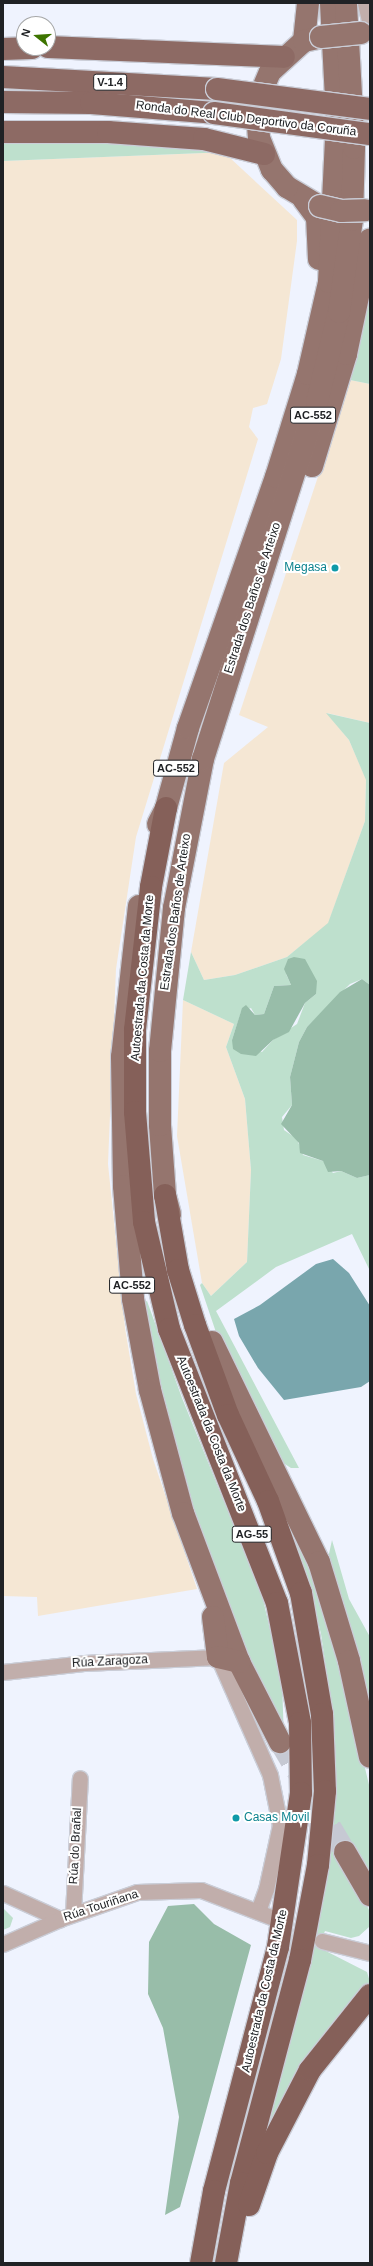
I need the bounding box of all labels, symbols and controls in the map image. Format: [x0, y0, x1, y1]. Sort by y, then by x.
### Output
north arrow [16, 16, 56, 56]
text: N [19, 27, 32, 38]
road number: V-1.4 [93, 73, 127, 91]
street label: Ronda do Real Club Deportivo da Coruña [135, 98, 357, 140]
road number: AC-552 [290, 406, 336, 424]
street label: Estrada dos Baños de Arteixo [222, 520, 284, 676]
place label: Megasa [284, 561, 327, 575]
marker: Megasa [330, 563, 340, 573]
road number: AC-552 [153, 759, 199, 777]
street label: Estrada dos Baños de Arteixo [158, 832, 194, 992]
street label: Autoestrada da Costa da Morte [129, 894, 157, 1062]
road number: AC-552 [109, 1276, 155, 1294]
street label: Autoestrada da Costa da Morte [173, 1354, 249, 1514]
road number: AG-55 [231, 1525, 273, 1543]
street label: Rúa Zaragoza [72, 1653, 148, 1671]
street label: Rúa do Brañal [67, 1807, 85, 1885]
place label: Casas Movil [244, 1811, 309, 1825]
marker: Casas Movil [231, 1813, 241, 1823]
street label: Rúa Touriñana [62, 1887, 140, 1925]
street label: Autoestrada da Costa da Morte [239, 1908, 291, 2074]

